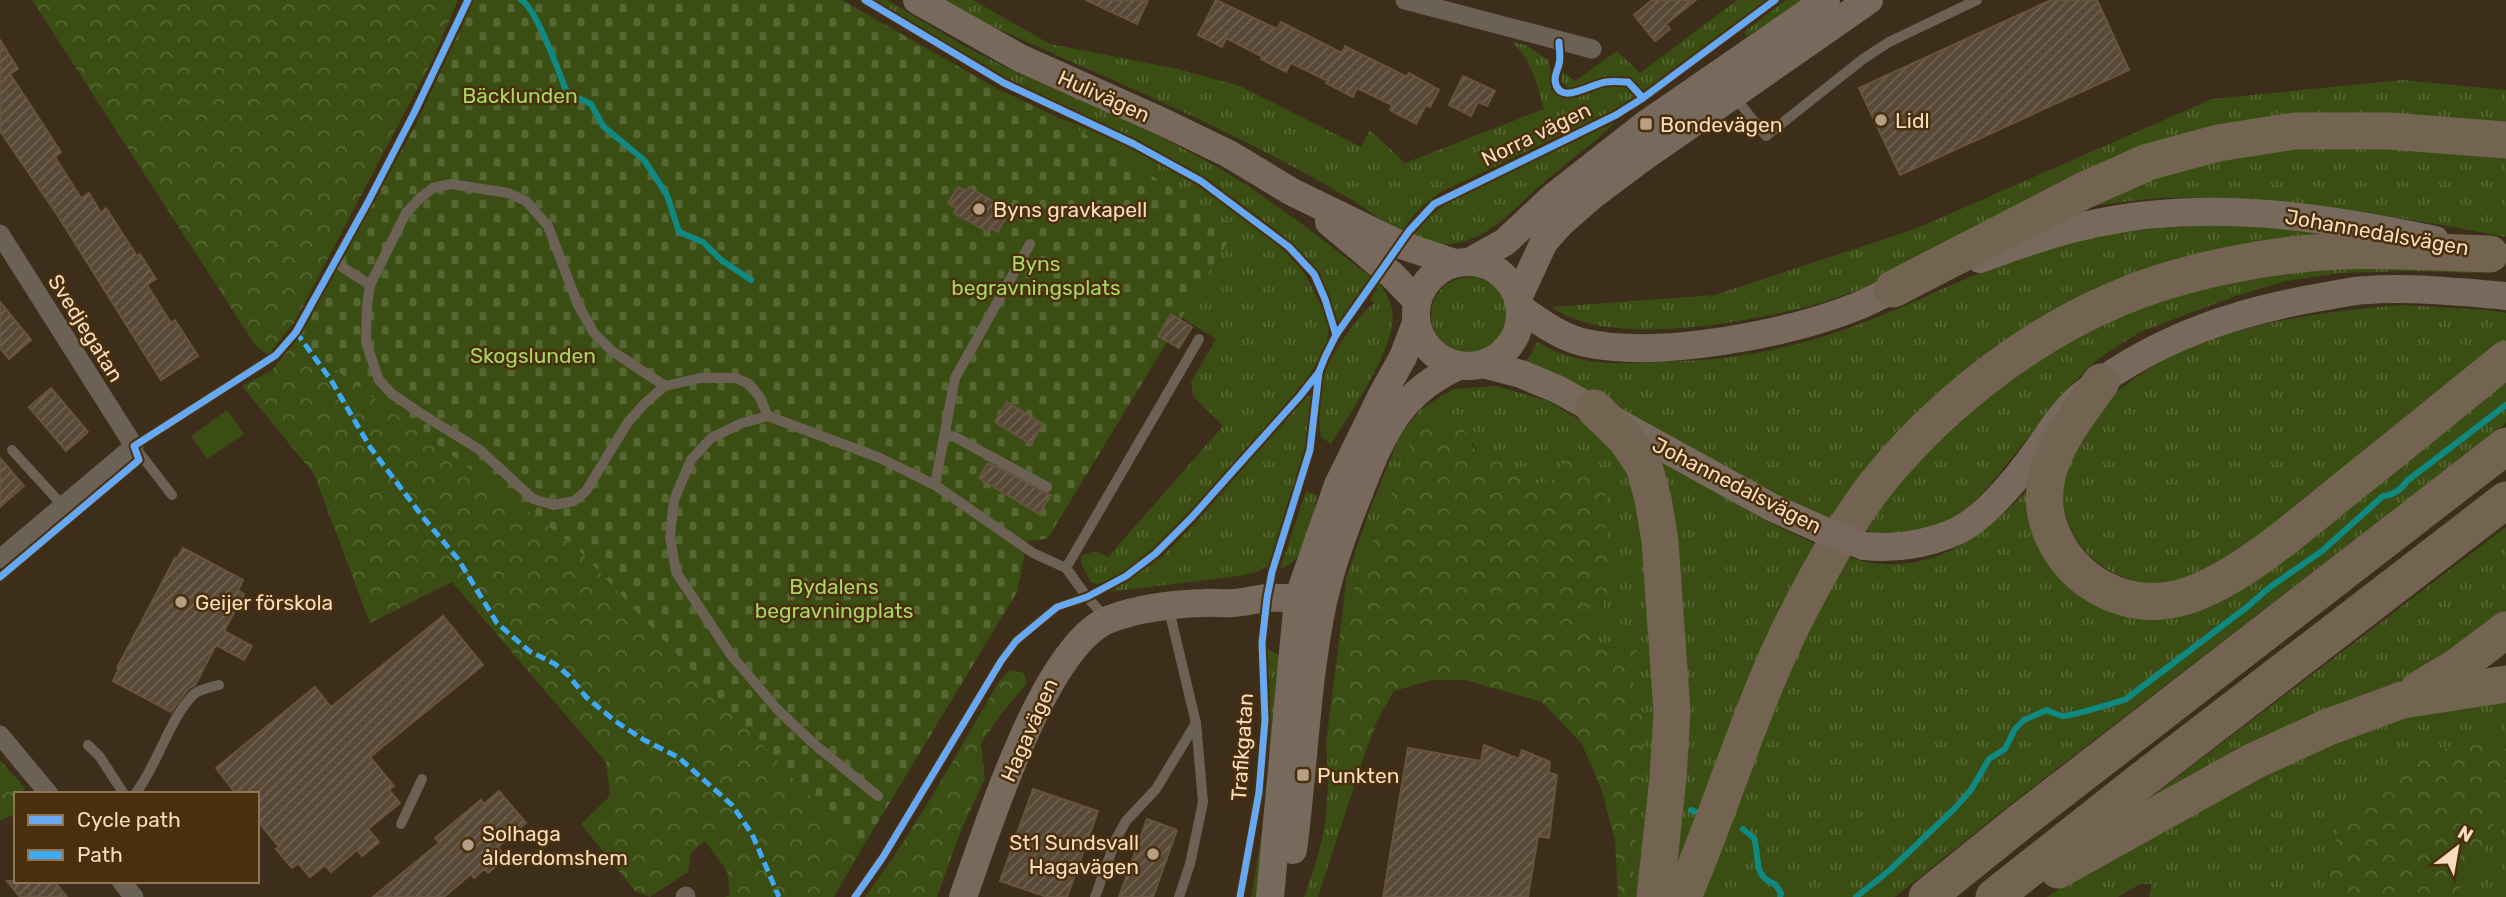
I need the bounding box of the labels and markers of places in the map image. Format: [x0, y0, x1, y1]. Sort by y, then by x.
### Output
place label: Lidl [1895, 108, 1930, 133]
place label: Bondevägen [1660, 112, 1783, 137]
marker: Lidl [1873, 112, 1889, 128]
marker: Bondevägen [1638, 116, 1654, 132]
place label: Byns gravkapell [993, 197, 1147, 222]
marker: Byns gravkapell [971, 201, 987, 217]
place label: Geijer förskola [195, 590, 333, 615]
marker: Geijer förskola [173, 594, 189, 610]
place label: Punkten [1317, 763, 1399, 788]
marker: Punkten [1295, 767, 1311, 783]
place label: Solhaga ålderdomshem [482, 821, 628, 870]
place label: St1 Sundsvall Hagavägen [1009, 830, 1139, 879]
marker: Solhaga ålderdomshem [460, 837, 476, 853]
marker: St1 Sundsvall Hagavägen [1145, 846, 1161, 862]

